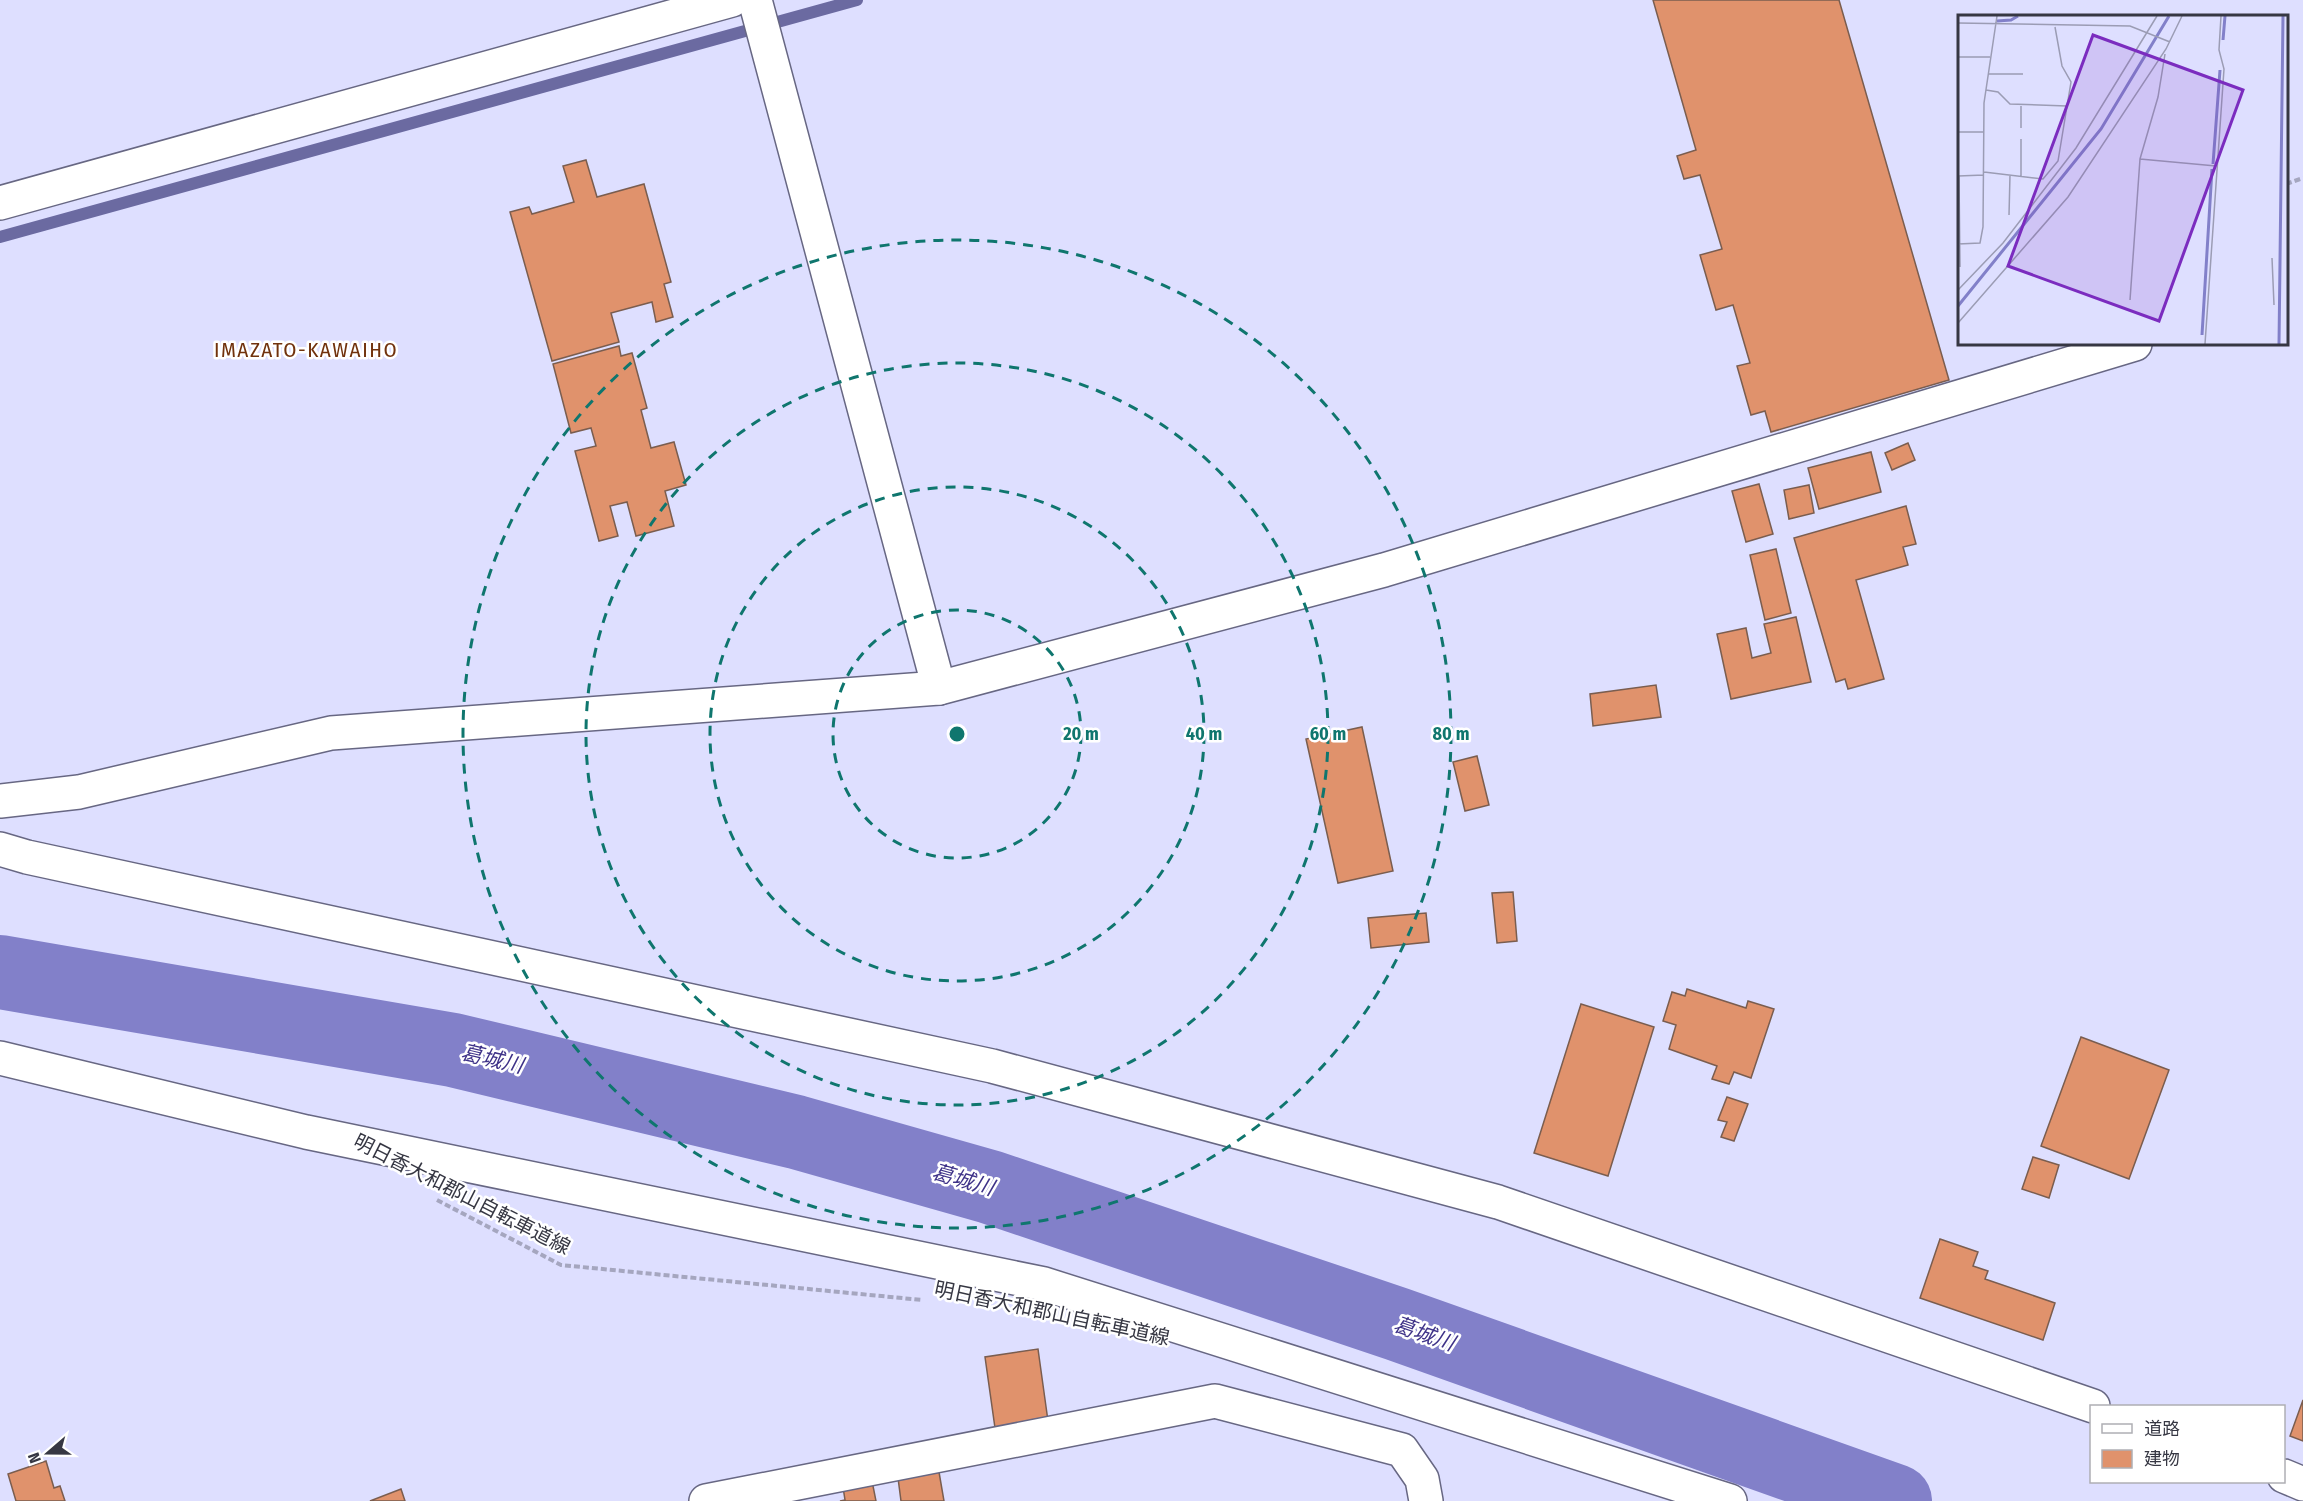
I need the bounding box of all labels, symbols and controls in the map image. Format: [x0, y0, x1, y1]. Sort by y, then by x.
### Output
inset map [1958, 15, 2288, 345]
district label: IMAZATO-KAWAIHO [214, 337, 398, 363]
text: 20 m [1062, 723, 1099, 745]
text: 40 m [1186, 723, 1222, 745]
text: 60 m [1310, 723, 1346, 745]
text: 80 m [1433, 723, 1469, 745]
centre of rings [947, 724, 967, 744]
water label: 葛城川 [458, 1039, 528, 1079]
street label: 明日香大和郡山自転車道線 [350, 1129, 574, 1259]
water label: 葛城川 [929, 1159, 999, 1202]
street label: 明日香大和郡山自転車道線 [932, 1276, 1172, 1350]
water label: 葛城川 [1390, 1311, 1460, 1357]
legend [2090, 1405, 2285, 1483]
text: 道路 [2144, 1418, 2180, 1440]
north arrow [18, 1423, 78, 1483]
text: 建物 [2144, 1448, 2180, 1470]
text: N [24, 1450, 45, 1466]

